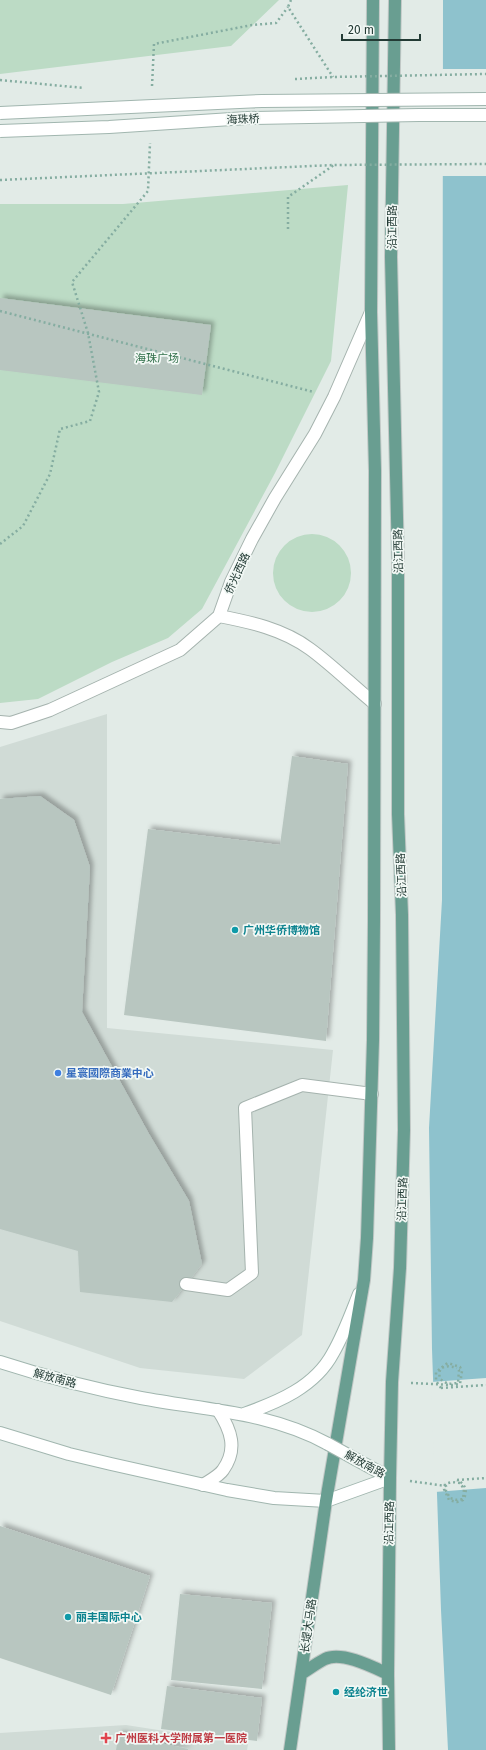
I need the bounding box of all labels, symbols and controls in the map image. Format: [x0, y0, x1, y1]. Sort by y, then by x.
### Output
scale bar [342, 16, 420, 42]
text: 20 m [348, 23, 374, 37]
street label: 海珠桥 [226, 112, 260, 127]
street label: 沿江西路 [386, 205, 399, 249]
park label: 海珠广场 [135, 352, 179, 365]
street label: 沿江西路 [392, 529, 405, 573]
street label: 侨光西路 [222, 551, 253, 596]
street label: 沿江西路 [394, 853, 409, 897]
place label: 广州华侨博物馆 [243, 924, 320, 937]
marker: 广州华侨博物馆 [230, 925, 240, 935]
place label: 星寰國際商業中心 [66, 1067, 154, 1080]
marker: 星寰國際商業中心 [53, 1068, 63, 1078]
street label: 沿江西路 [395, 1177, 410, 1221]
street label: 解放南路 [32, 1367, 78, 1390]
street label: 解放南路 [342, 1448, 387, 1481]
street label: 沿江西路 [383, 1501, 396, 1545]
street label: 长堤大马路 [298, 1598, 319, 1654]
place label: 丽丰国际中心 [76, 1611, 142, 1624]
marker: 丽丰国际中心 [63, 1612, 73, 1622]
place label: 经纶济世 [344, 1686, 388, 1699]
marker: 经纶济世 [331, 1687, 341, 1697]
marker: 广州医科大学附属第一医院 [100, 1732, 112, 1744]
place label: 广州医科大学附属第一医院 [115, 1732, 247, 1745]

